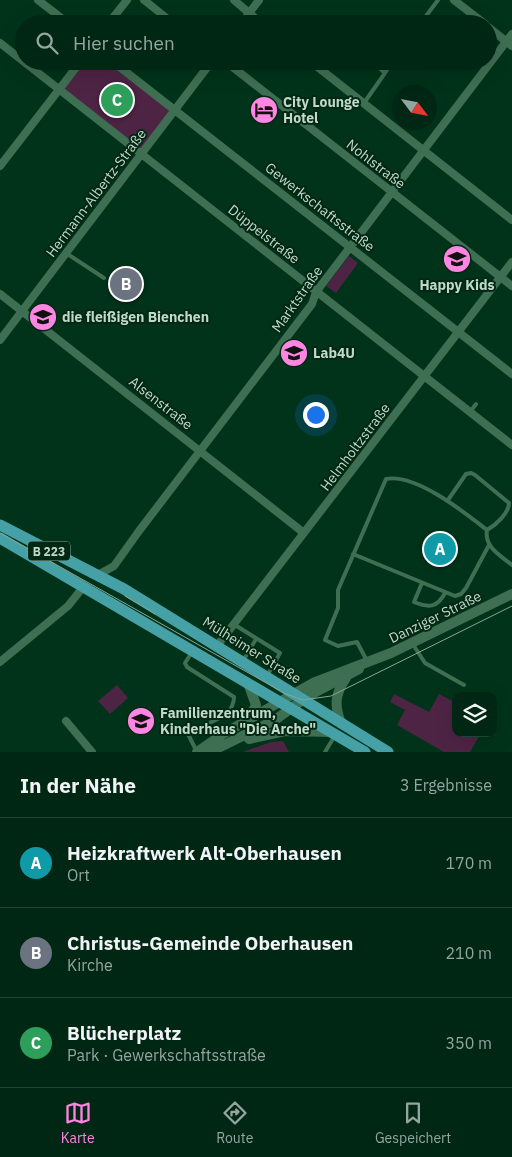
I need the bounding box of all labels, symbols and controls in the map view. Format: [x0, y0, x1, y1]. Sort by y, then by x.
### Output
search box [15, 15, 497, 70]
icon: search [33, 29, 61, 57]
text: Hier suchen [73, 31, 175, 55]
pin: C [101, 81, 133, 119]
north arrow [392, 85, 437, 130]
place label: City Lounge Hotel [283, 93, 360, 127]
hotel icon: City Lounge Hotel [249, 95, 279, 125]
street label: Hermann-Albertz-Straße [42, 125, 150, 261]
street label: Nohlstraße [343, 135, 409, 193]
street label: Gewerkschaftsstraße [262, 159, 379, 256]
street label: Düppelstraße [225, 200, 304, 268]
school or university icon: Happy Kids [442, 244, 472, 274]
street label: Marktstraße [268, 262, 327, 336]
pin: B [110, 265, 142, 303]
place label: Happy Kids [419, 276, 495, 294]
school or university icon: die fleißigen Bienchen [28, 302, 58, 332]
place label: die fleißigen Bienchen [62, 308, 209, 326]
school or university icon: Lab4U [279, 338, 309, 368]
place label: Lab4U [313, 344, 355, 362]
street label: Alsenstraße [125, 372, 197, 434]
street label: Helmholtzstraße [316, 399, 394, 495]
your location [303, 402, 329, 428]
pin: A [424, 530, 456, 568]
road number: B 223 [28, 542, 70, 560]
street label: Danziger Straße [386, 587, 484, 647]
street label: Mülheimer Straße [199, 612, 305, 688]
map controls [452, 692, 497, 737]
button: layers [452, 692, 497, 737]
place label: Familienzentrum, Kinderhaus "Die Arche" [160, 704, 316, 738]
school or university icon: Familienzentrum, Kinderhaus "Die Arche" [126, 706, 156, 736]
text: In der Nähe [20, 771, 136, 799]
text: 3 Ergebnisse [400, 775, 492, 795]
text: Heizkraftwerk Alt-Oberhausen [67, 841, 342, 865]
text: A [31, 853, 41, 873]
text: 170 m [445, 853, 492, 873]
text: Ort [67, 865, 90, 885]
text: Christus-Gemeinde Oberhausen [67, 931, 353, 955]
text: B [31, 943, 41, 963]
text: 210 m [445, 943, 492, 963]
text: Kirche [67, 955, 113, 975]
text: Blücherplatz [67, 1021, 181, 1045]
text: C [31, 1033, 41, 1053]
text: 350 m [445, 1033, 492, 1053]
text: Park · Gewerkschaftsstraße [67, 1045, 266, 1065]
tab: Karte [61, 1099, 95, 1147]
tab: Route [216, 1099, 253, 1147]
tab: Gespeichert [375, 1099, 451, 1147]

